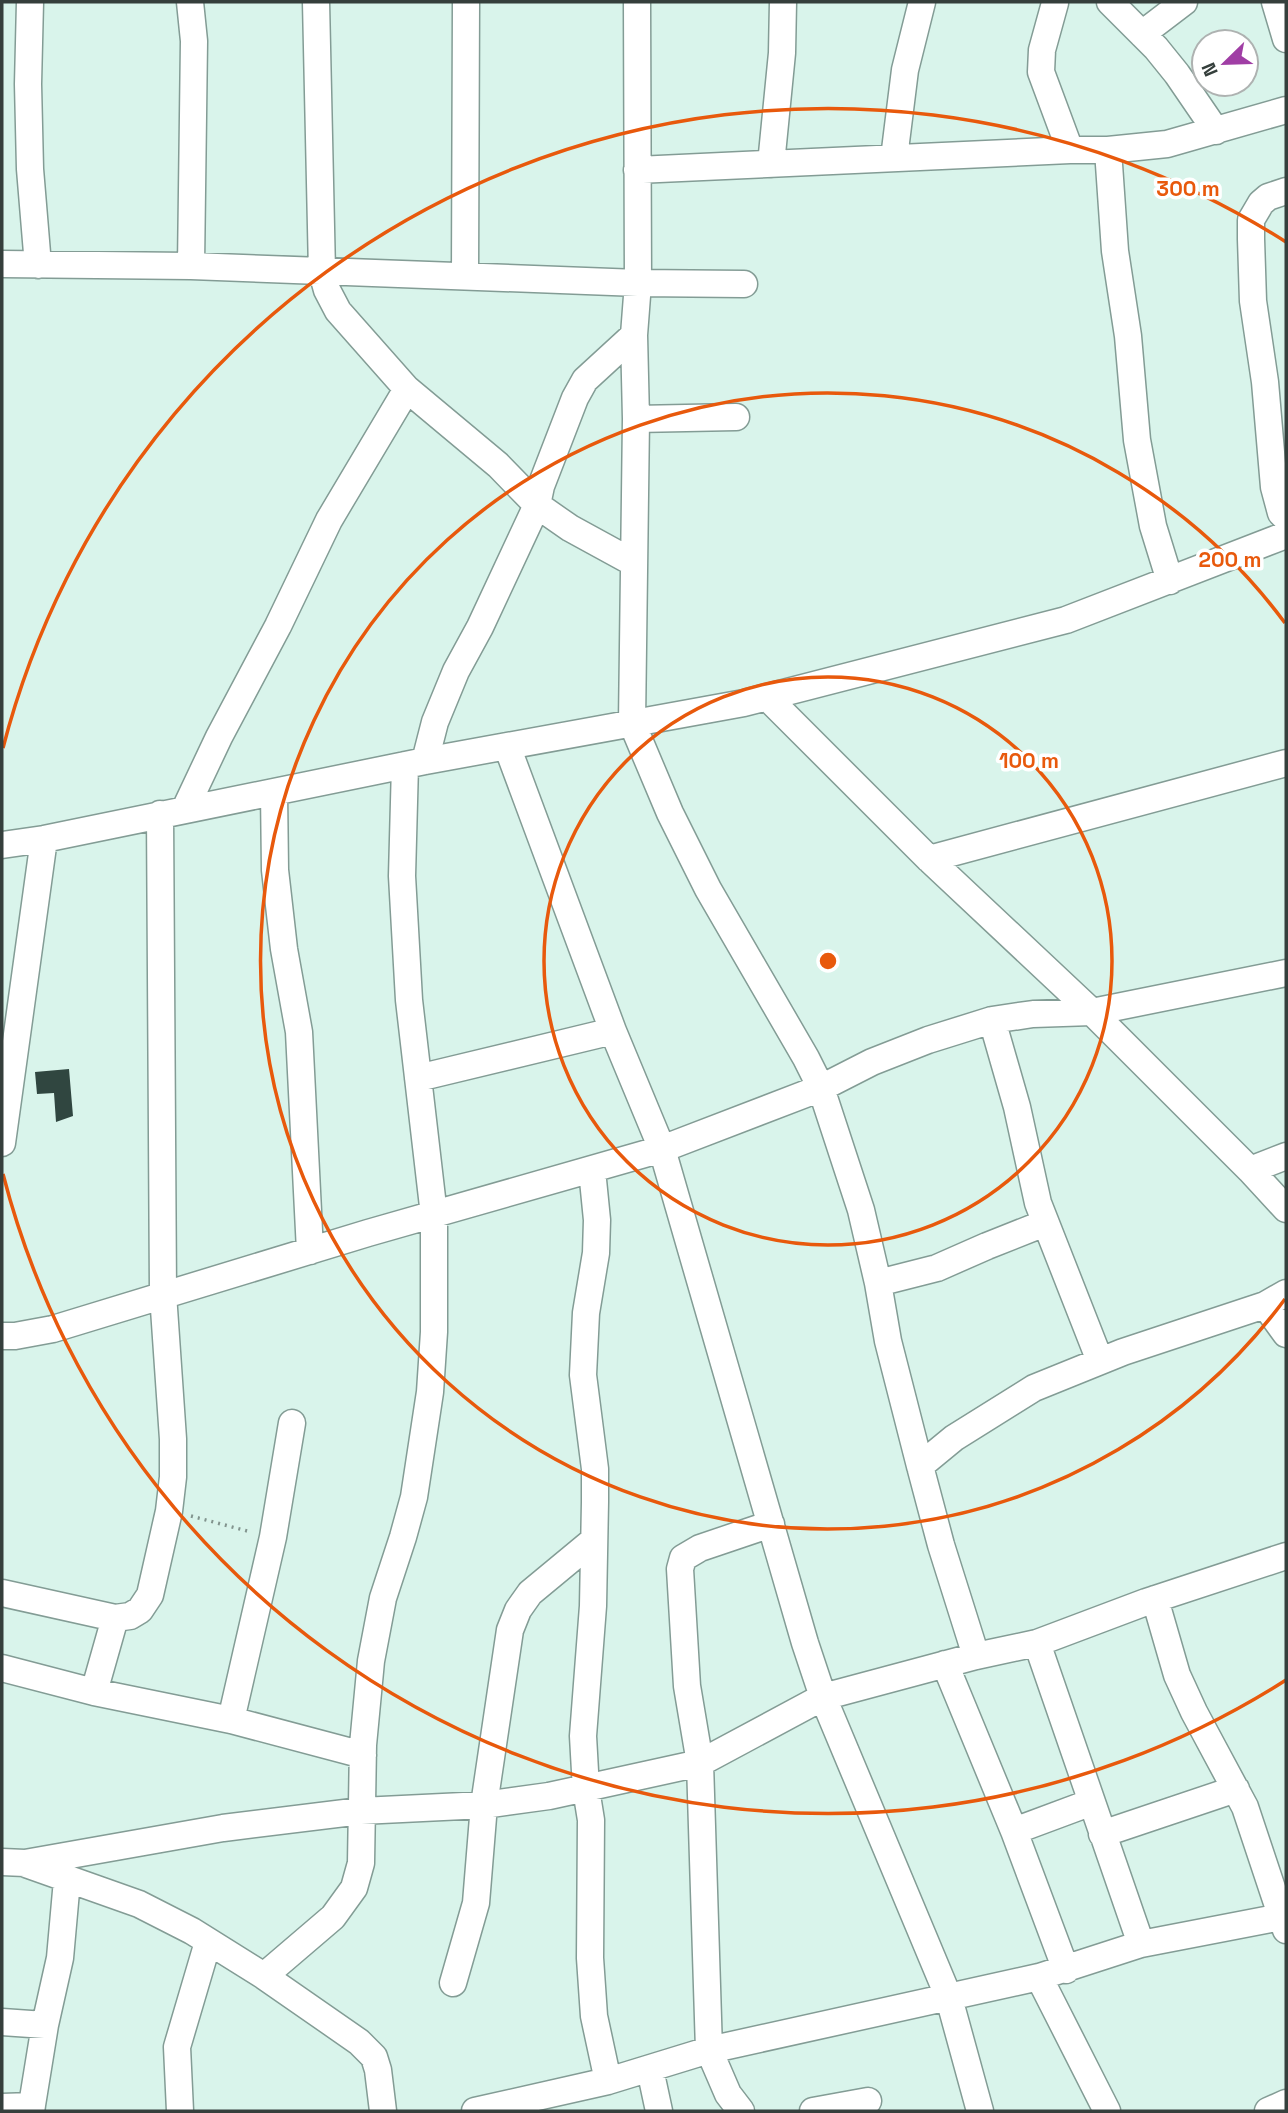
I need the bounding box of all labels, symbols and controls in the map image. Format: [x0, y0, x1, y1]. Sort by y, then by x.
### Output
north arrow [1190, 28, 1260, 98]
text: N [1196, 59, 1224, 80]
text: 300 m [1156, 175, 1220, 202]
text: 200 m [1199, 546, 1261, 573]
text: 100 m [999, 747, 1059, 774]
centre of rings [816, 949, 840, 973]

